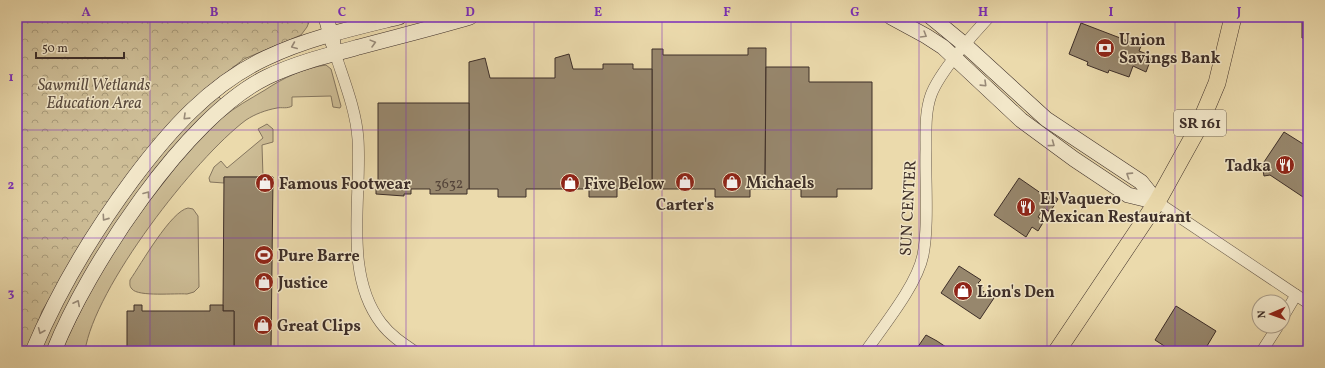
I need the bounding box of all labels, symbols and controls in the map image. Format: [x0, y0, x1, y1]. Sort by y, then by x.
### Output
text: A [81, 4, 91, 22]
text: B [210, 4, 219, 22]
text: C [338, 4, 346, 22]
text: D [465, 4, 475, 22]
text: E [594, 4, 602, 22]
text: F [723, 4, 731, 22]
text: G [850, 4, 860, 22]
text: H [978, 4, 988, 22]
text: I [1109, 4, 1114, 22]
text: J [1236, 4, 1242, 22]
one-way arrow [920, 30, 927, 38]
place label: Union Savings Bank [1119, 30, 1221, 70]
scale bar [36, 34, 124, 60]
bank icon: Union Savings Bank [1094, 37, 1116, 59]
one-way arrow [370, 40, 376, 48]
text: 50 m [42, 41, 68, 57]
one-way arrow [290, 42, 297, 50]
text: 1 [8, 69, 14, 87]
park label: Sawmill Wetlands Education Area [38, 75, 150, 115]
one-way arrow [979, 79, 987, 87]
road number: SR 161 [1174, 110, 1226, 136]
one-way arrow [183, 112, 191, 119]
one-way arrow [1048, 139, 1055, 147]
restaurant icon: Tadka [1274, 154, 1296, 176]
place label: Tadka [1225, 156, 1271, 178]
street label: SUN CENTER [895, 159, 923, 257]
shop icon: Carter's [674, 171, 696, 193]
shop icon: Michaels [721, 171, 743, 193]
shop icon: Famous Footwear [254, 172, 276, 194]
shop icon: Five Below [559, 172, 581, 194]
one-way arrow [1127, 172, 1134, 179]
place label: Michaels [746, 173, 814, 195]
place label: Famous Footwear [279, 174, 411, 196]
place label: Five Below [584, 174, 665, 196]
house number: 3632 [435, 175, 463, 194]
text: 2 [8, 177, 15, 195]
place label: El Vaquero Mexican Restaurant [1040, 189, 1191, 229]
one-way arrow [142, 191, 149, 198]
place label: Carter's [656, 195, 714, 217]
restaurant icon: El Vaquero Mexican Restaurant [1015, 196, 1037, 218]
one-way arrow [102, 214, 109, 221]
sports icon: Pure Barre [253, 244, 275, 266]
place label: Pure Barre [278, 246, 360, 268]
shop icon: Justice [253, 271, 275, 293]
place label: Justice [277, 273, 328, 295]
shop icon: Lion's Den [952, 280, 974, 302]
place label: Lion's Den [977, 282, 1055, 304]
text: 3 [8, 285, 15, 303]
north arrow [1251, 294, 1291, 334]
one-way arrow [72, 300, 79, 307]
text: N [1255, 310, 1270, 319]
shop icon: Great Clips [252, 314, 274, 336]
place label: Great Clips [277, 316, 361, 338]
one-way arrow [38, 327, 46, 335]

